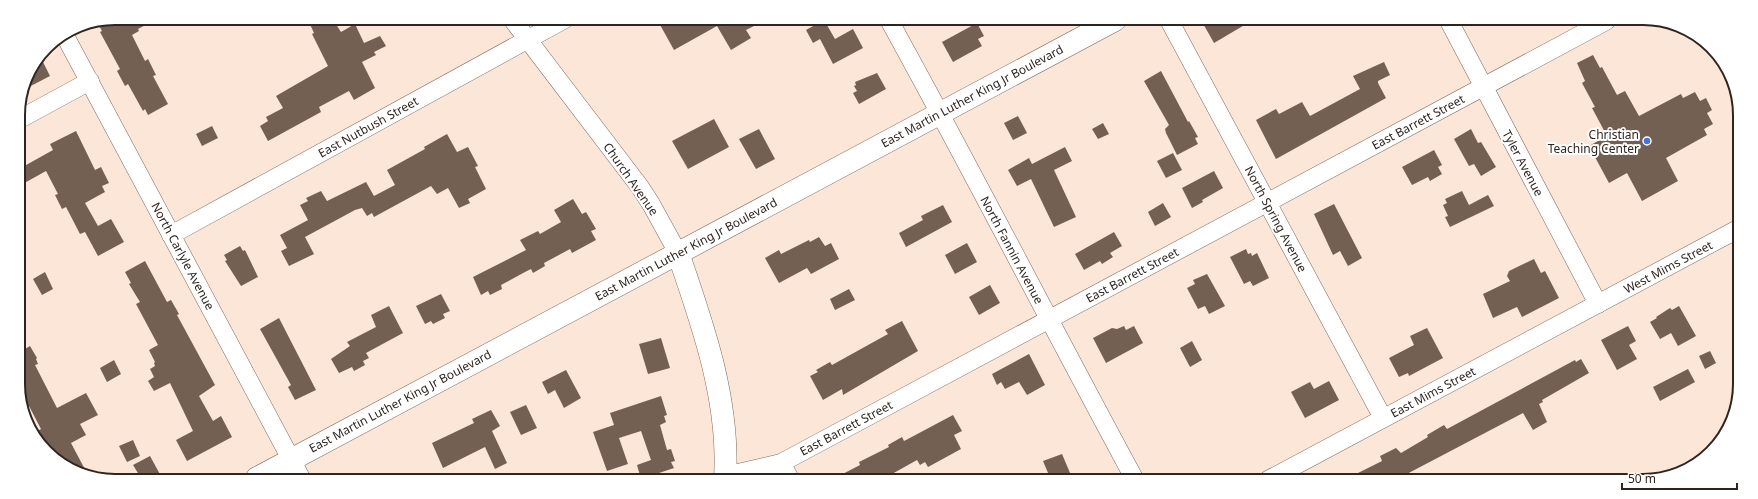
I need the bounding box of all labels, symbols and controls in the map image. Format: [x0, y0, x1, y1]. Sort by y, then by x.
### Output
street label: East Martin Luther King Jr Boulevard [878, 41, 1066, 151]
street label: East Barrett Street [1369, 90, 1468, 154]
street label: East Nutbush Street [315, 92, 422, 162]
place label: Christian Teaching Center [1548, 126, 1639, 157]
street label: Tyler Avenue [1498, 127, 1548, 199]
marker: Christian Teaching Center [1642, 136, 1652, 146]
street label: Church Avenue [599, 139, 663, 219]
street label: North Spring Avenue [1241, 163, 1311, 275]
street label: North Fannin Avenue [976, 193, 1048, 307]
street label: East Martin Luther King Jr Boulevard [592, 194, 780, 304]
street label: North Carlyle Avenue [147, 199, 219, 313]
street label: West Mims Street [1621, 236, 1716, 298]
street label: East Barrett Street [1083, 243, 1182, 307]
street label: East Martin Luther King Jr Boulevard [306, 346, 494, 456]
street label: East Mims Street [1387, 362, 1479, 422]
street label: East Barrett Street [797, 396, 896, 460]
scale bar [1622, 465, 1737, 491]
text: 50 m [1628, 470, 1656, 487]

